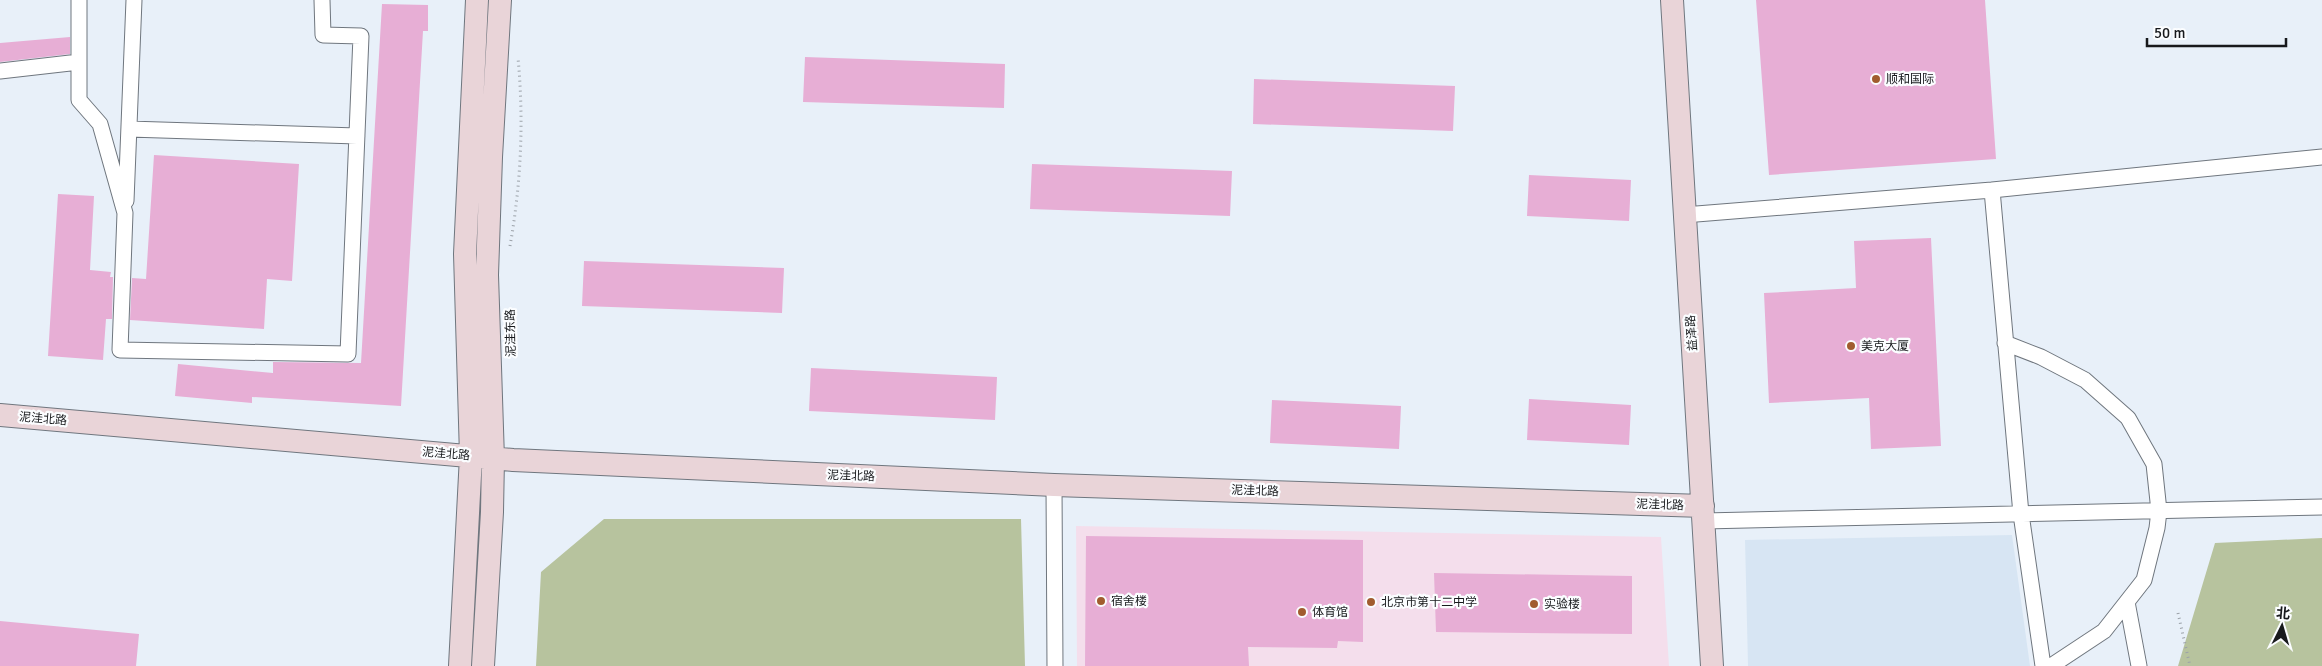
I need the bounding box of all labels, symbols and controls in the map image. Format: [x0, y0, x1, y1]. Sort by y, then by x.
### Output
scale bar [2147, 15, 2286, 47]
text: 50 m [2154, 24, 2185, 42]
place label: 顺和国际 [1886, 72, 1934, 87]
marker: 顺和国际 [1870, 73, 1882, 85]
street label: 泥洼东路 [503, 309, 519, 357]
street label: 益泽路 [1683, 315, 1701, 351]
place label: 美克大厦 [1861, 339, 1909, 354]
marker: 美克大厦 [1845, 340, 1857, 352]
street label: 泥洼北路 [18, 409, 68, 429]
street label: 泥洼北路 [421, 444, 471, 464]
street label: 泥洼北路 [827, 468, 875, 484]
street label: 泥洼北路 [1231, 483, 1279, 499]
street label: 泥洼北路 [1636, 497, 1684, 513]
place label: 宿舍楼 [1111, 594, 1147, 609]
marker: 宿舍楼 [1095, 595, 1107, 607]
place label: 北京市第十二中学 [1381, 595, 1477, 610]
marker: 北京市第十二中学 [1365, 596, 1377, 608]
place label: 实验楼 [1544, 597, 1580, 612]
marker: 实验楼 [1528, 598, 1540, 610]
north arrow [2257, 601, 2307, 651]
text: 北 [2275, 604, 2291, 623]
place label: 体育馆 [1312, 605, 1348, 620]
marker: 体育馆 [1296, 606, 1308, 618]

